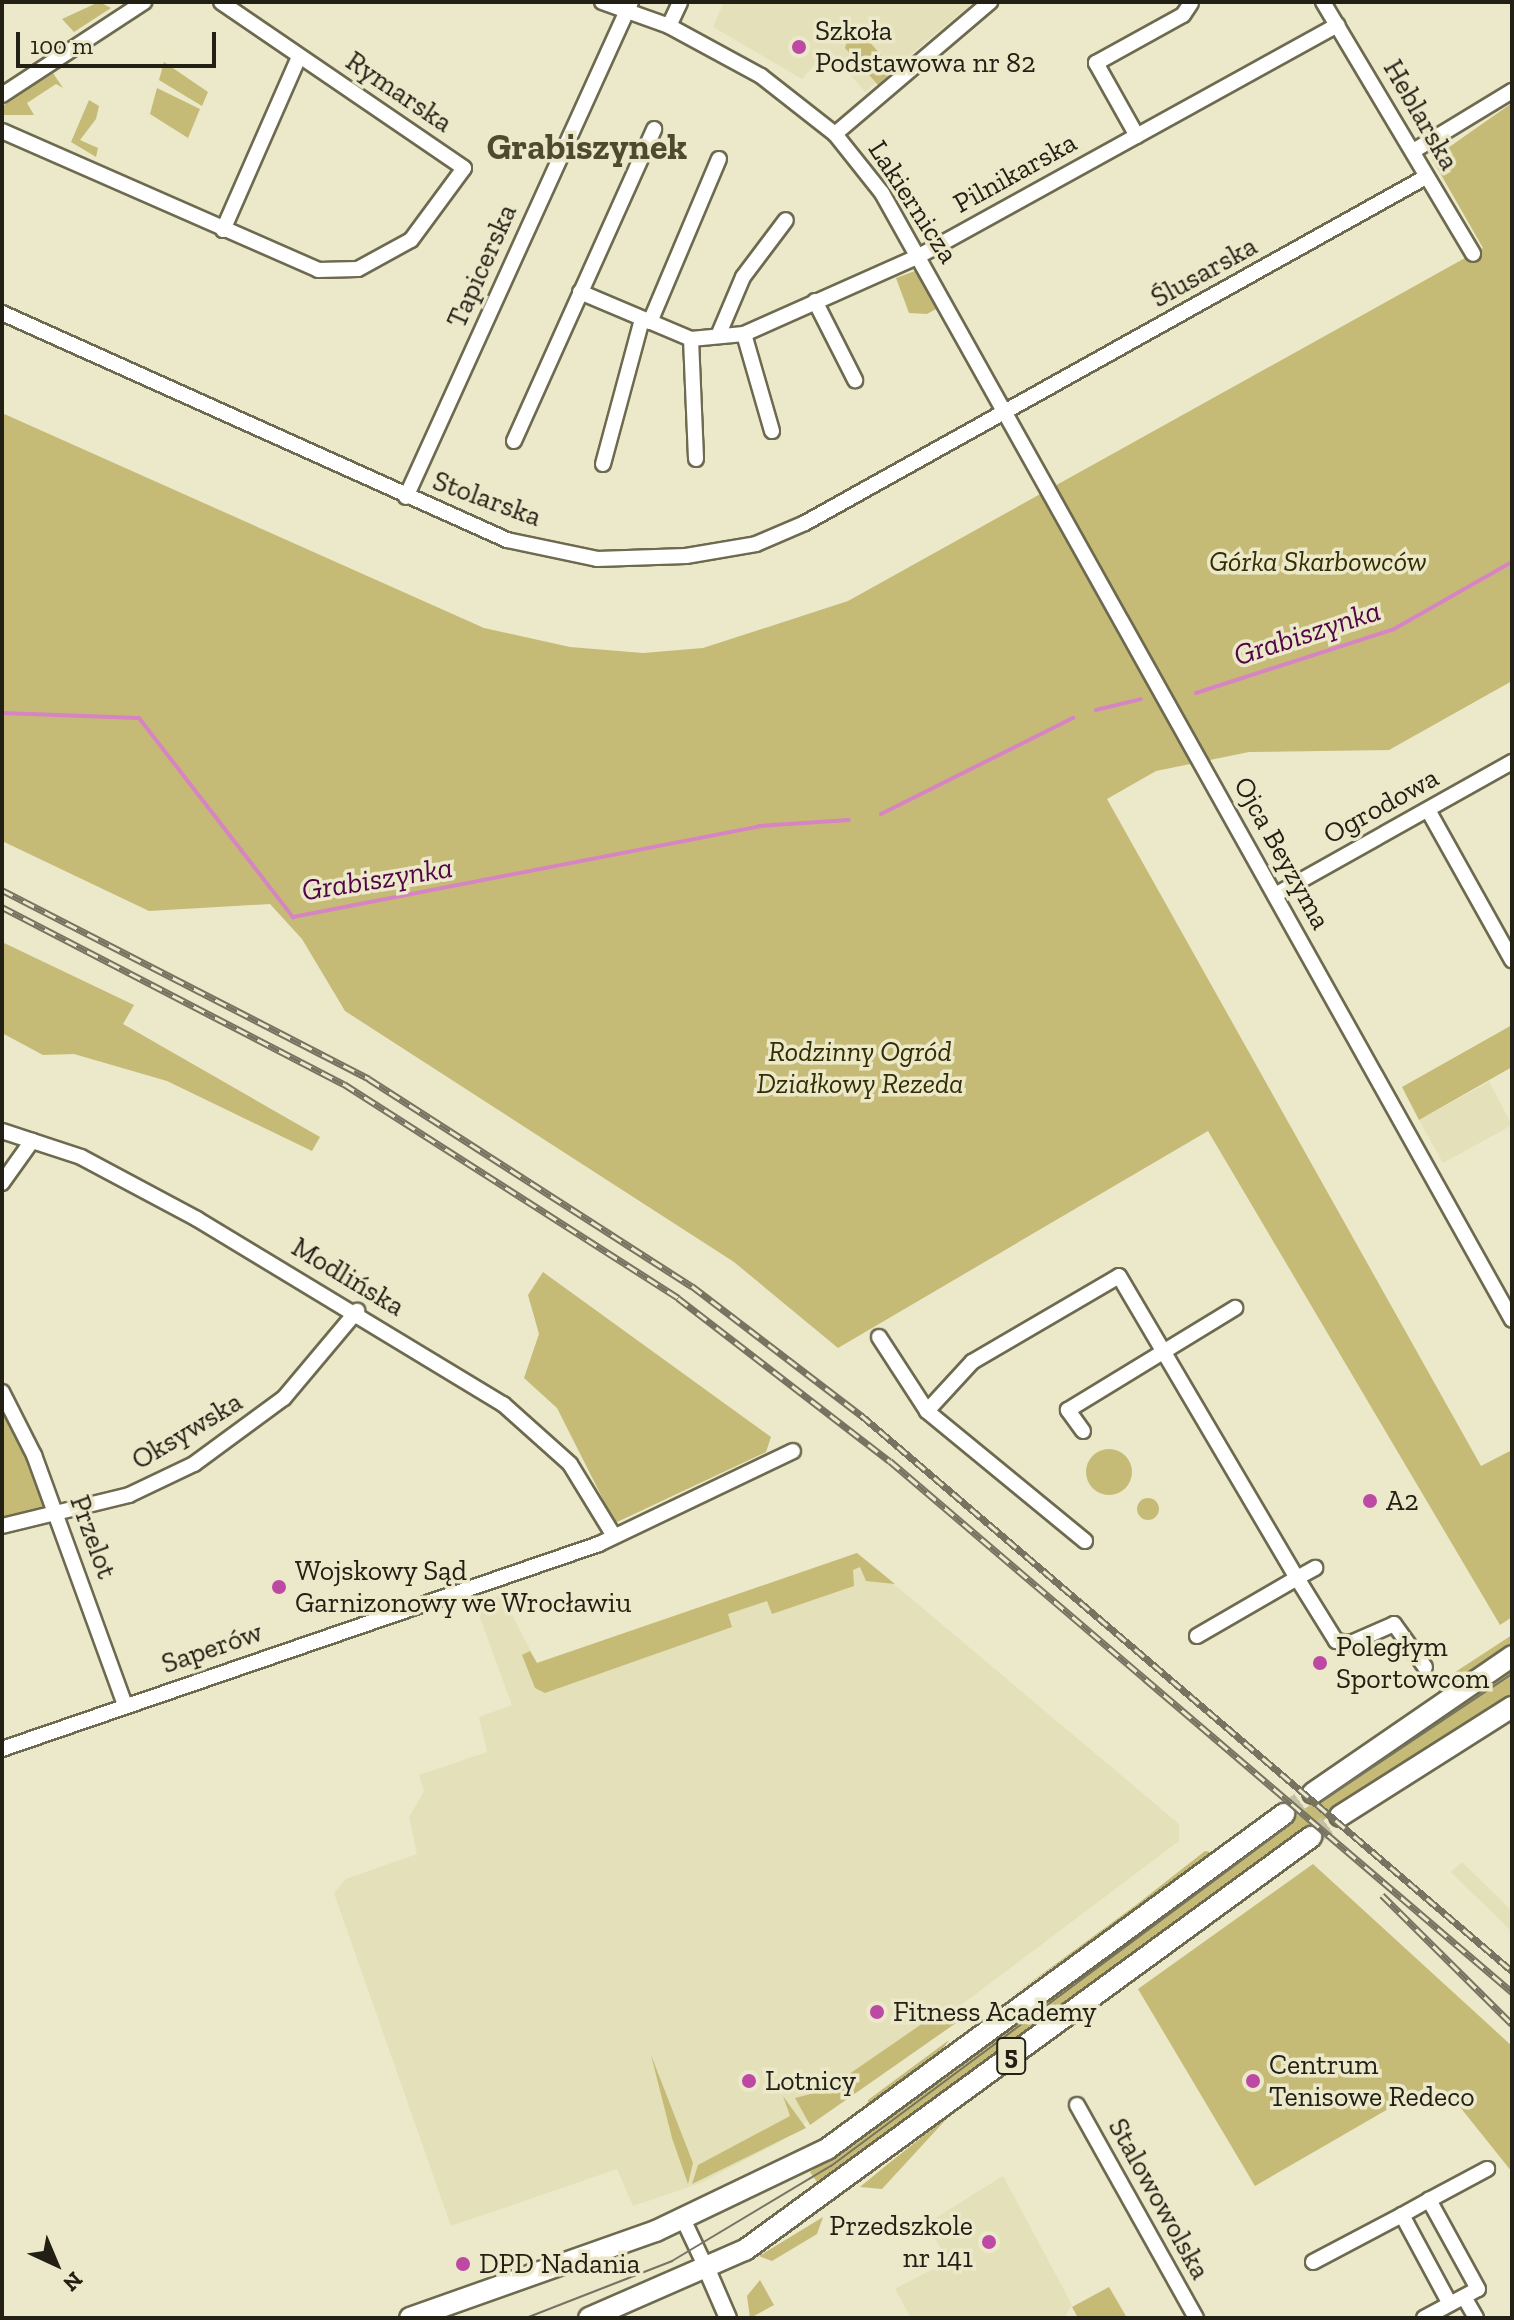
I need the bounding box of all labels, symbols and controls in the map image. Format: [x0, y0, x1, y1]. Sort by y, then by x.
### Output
place label: Szkoła Podstawowa nr 82 [815, 14, 1036, 80]
scale bar [20, 16, 220, 66]
text: 100 m [30, 31, 93, 60]
marker: Szkoła Podstawowa nr 82 [790, 38, 808, 56]
street label: Rymarska [339, 44, 459, 140]
street label: Heblarska [1376, 54, 1466, 176]
district label: Grabiszynek [487, 125, 687, 169]
street label: Pilnikarska [948, 125, 1082, 221]
street label: Lakiernicza [861, 134, 965, 270]
street label: Tapicerska [440, 199, 524, 333]
street label: Ślusarska [1145, 229, 1263, 315]
street label: Stolarska [428, 464, 546, 534]
park label: Górka Skarbowców [1209, 545, 1427, 579]
water label: Grabiszynka [1229, 592, 1385, 674]
street label: Ogrodowa [1318, 761, 1444, 851]
street label: Ojca Beyzyma [1226, 771, 1338, 935]
water label: Grabiszynka [299, 849, 455, 909]
park label: Rodzinny Ogród Działkowy Rezeda [757, 1035, 963, 1101]
street label: Modlińska [286, 1230, 410, 1324]
street label: Oksywska [126, 1385, 248, 1477]
place label: A2 [1386, 1484, 1419, 1518]
street label: Przelot [62, 1491, 124, 1583]
marker: A2 [1361, 1492, 1379, 1510]
place label: Wojskowy Sąd Garnizonowy we Wrocławiu [295, 1554, 634, 1620]
marker: Wojskowy Sąd Garnizonowy we Wrocławiu [270, 1578, 288, 1596]
street label: Saperów [157, 1615, 267, 1681]
place label: Poległym Sportowcom [1336, 1630, 1490, 1696]
marker: Poległym Sportowcom [1311, 1654, 1329, 1672]
place label: Fitness Academy [893, 1995, 1098, 2029]
marker: Fitness Academy [868, 2003, 886, 2021]
road number: 5 [995, 2034, 1027, 2078]
place label: Centrum Tenisowe Redeco [1269, 2048, 1475, 2114]
place label: Lotnicy [765, 2064, 856, 2098]
marker: Lotnicy [740, 2072, 758, 2090]
marker: Centrum Tenisowe Redeco [1244, 2072, 1262, 2090]
street label: Stalowowolska [1101, 2113, 1217, 2285]
place label: Przedszkole nr 141 [829, 2209, 973, 2275]
north arrow [16, 2224, 96, 2304]
marker: Przedszkole nr 141 [980, 2233, 998, 2251]
place label: DPD Nadania [479, 2247, 640, 2281]
marker: DPD Nadania [454, 2255, 472, 2273]
text: N [58, 2266, 88, 2297]

